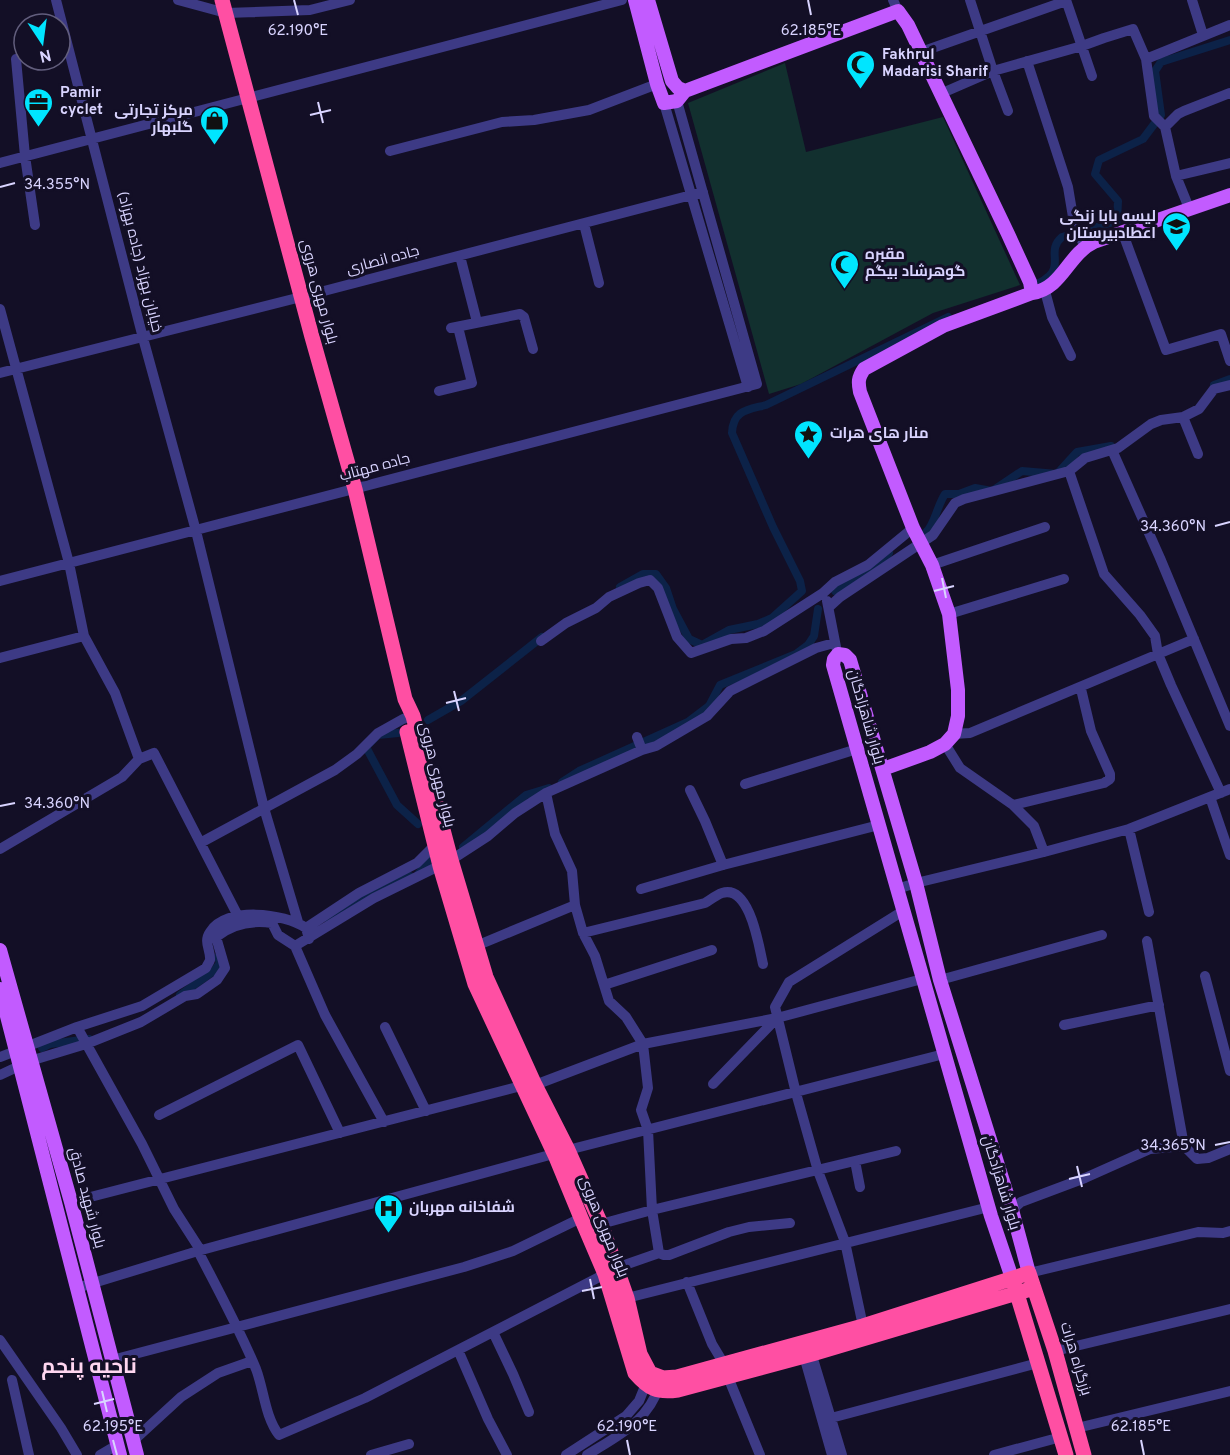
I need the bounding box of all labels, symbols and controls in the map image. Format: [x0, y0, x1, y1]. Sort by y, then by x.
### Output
north arrow [12, 12, 72, 72]
text: 62.190°E [268, 22, 328, 41]
text: 62.185°E [781, 22, 841, 41]
text: N [37, 44, 53, 66]
place label: Fakhrul Madarisi Sharif [882, 46, 988, 82]
mosque icon: Fakhrul Madarisi Sharif [845, 48, 877, 90]
place label: Pamir cyclet [60, 84, 103, 120]
office icon: Pamir cyclet [23, 86, 55, 128]
place label: مرکز تجارتی گلبهار [114, 102, 193, 138]
shop icon: مرکز تجارتی گلبهار [198, 104, 230, 146]
text: 34.355°N [24, 176, 90, 195]
street label: خیابان بهزاد (جاده بهزاد) [112, 190, 166, 334]
place label: لیسه بابا زنگی اعطادبیرستان [1060, 208, 1156, 244]
school or university icon: لیسه بابا زنگی اعطادبیرستان [1161, 210, 1193, 252]
street label: بلوار مهری هروی [295, 237, 341, 347]
street label: جاده انصاری [344, 242, 422, 280]
place label: مقبره گوهرشاد بیگم [865, 246, 965, 282]
mosque icon: مقبره گوهرشاد بیگم [828, 248, 860, 290]
place icon: منار های هرات [793, 418, 825, 460]
place label: منار های هرات [830, 425, 929, 444]
street label: جاده مهتاب [338, 449, 412, 487]
text: 34.360°N [1140, 518, 1206, 537]
street label: بلوار شاهزادگان [842, 667, 888, 767]
street label: بلوار مهری هروی [414, 720, 458, 830]
text: 34.360°N [24, 795, 90, 814]
street label: بلوار شاهزادگان [977, 1133, 1023, 1233]
text: 34.365°N [1140, 1137, 1206, 1156]
street label: بلوار شهید صادق [63, 1145, 109, 1251]
street label: بلوار مهری هروی [574, 1173, 632, 1281]
hospital icon: شفاخانه مهربان [372, 1192, 404, 1234]
place label: شفاخانه مهربان [409, 1199, 515, 1218]
street label: بزرگراه هرات [1055, 1320, 1095, 1398]
district label: ناحیه پنجم [41, 1354, 137, 1381]
text: 62.195°E [83, 1418, 143, 1437]
text: 62.190°E [597, 1418, 657, 1437]
text: 62.185°E [1111, 1418, 1171, 1437]

